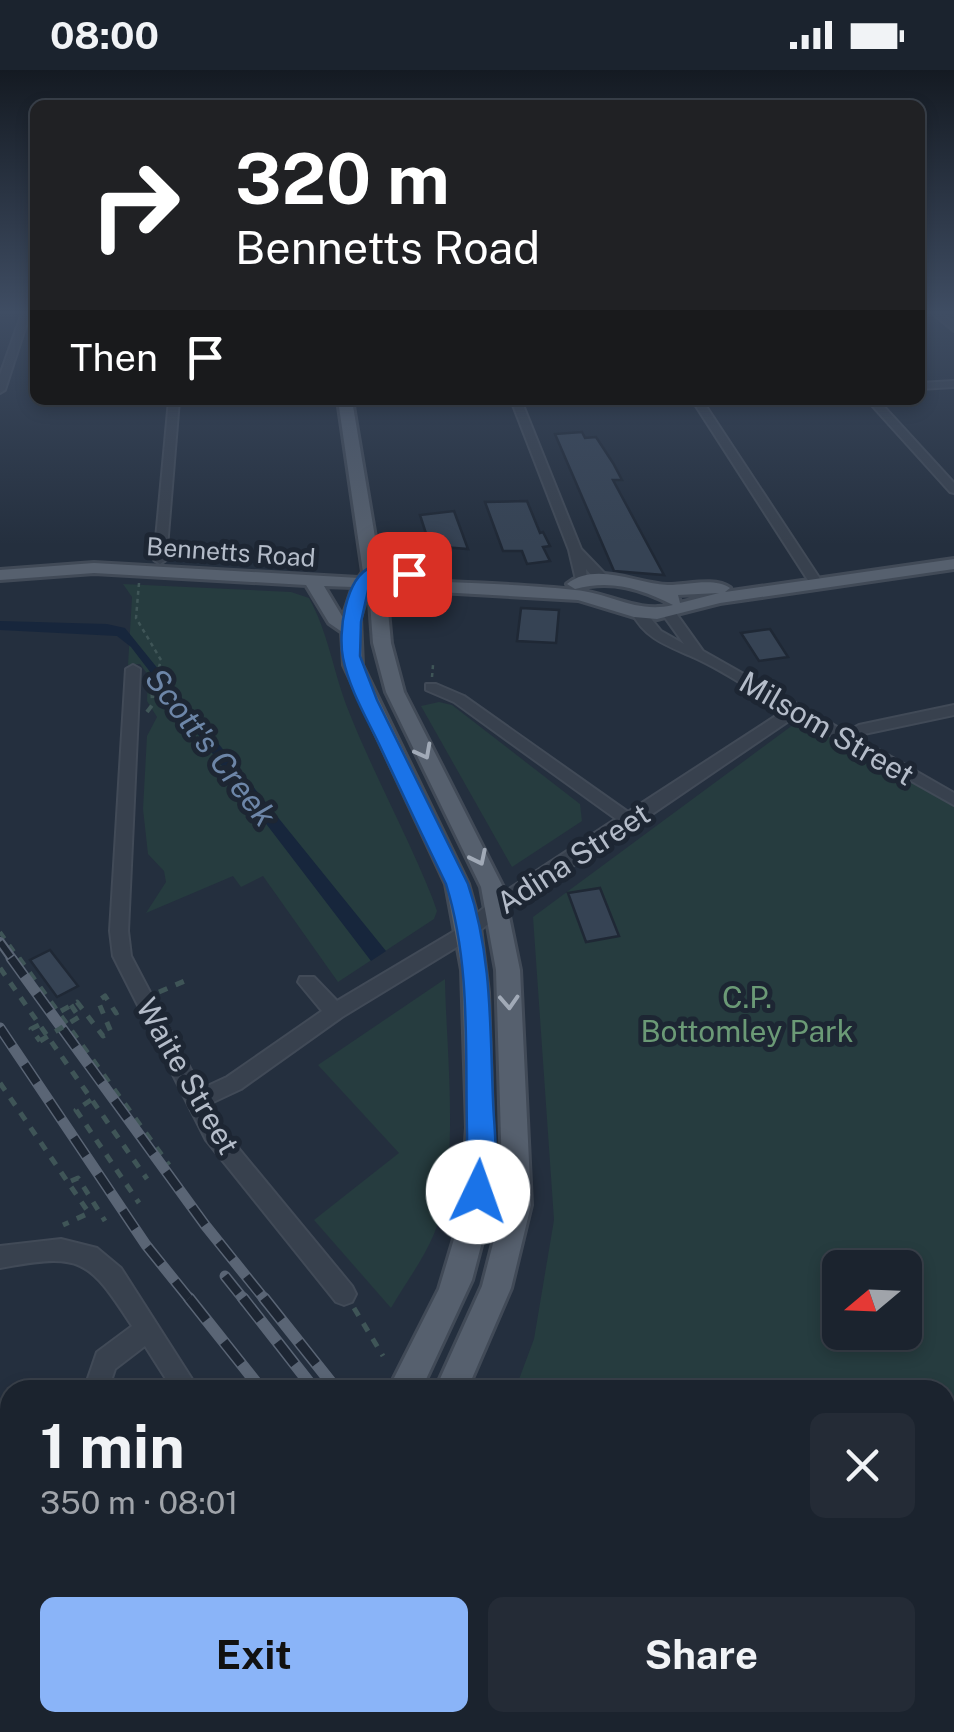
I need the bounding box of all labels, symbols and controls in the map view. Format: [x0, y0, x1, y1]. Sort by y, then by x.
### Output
text: 08:00 [50, 13, 159, 58]
text: 320 m [235, 137, 450, 220]
icon: right [70, 140, 200, 270]
text: Bennetts Road [235, 221, 540, 274]
icon: arrive [178, 330, 233, 385]
text: Then [70, 335, 158, 380]
street label: Bennetts Road [145, 531, 317, 573]
pin [367, 532, 452, 617]
icon: arrive [382, 547, 437, 602]
water label: Scott's Creek [138, 661, 285, 834]
street label: Milsom Street [733, 663, 921, 793]
one-way arrow [412, 742, 432, 760]
street label: Adina Street [490, 795, 656, 921]
one-way arrow [467, 848, 487, 866]
park label: C.P. Bottomley Park [640, 979, 854, 1049]
street label: Waite Street [129, 992, 247, 1160]
one-way arrow [499, 995, 520, 1011]
position arrow [426, 1140, 530, 1244]
north arrow [822, 1250, 922, 1350]
map controls [822, 1250, 922, 1350]
text: 1 min [40, 1411, 185, 1482]
button: close [810, 1413, 915, 1518]
text: 350 m · 08:01 [40, 1484, 238, 1521]
button: Exit [40, 1597, 468, 1712]
button: Share [488, 1597, 915, 1712]

